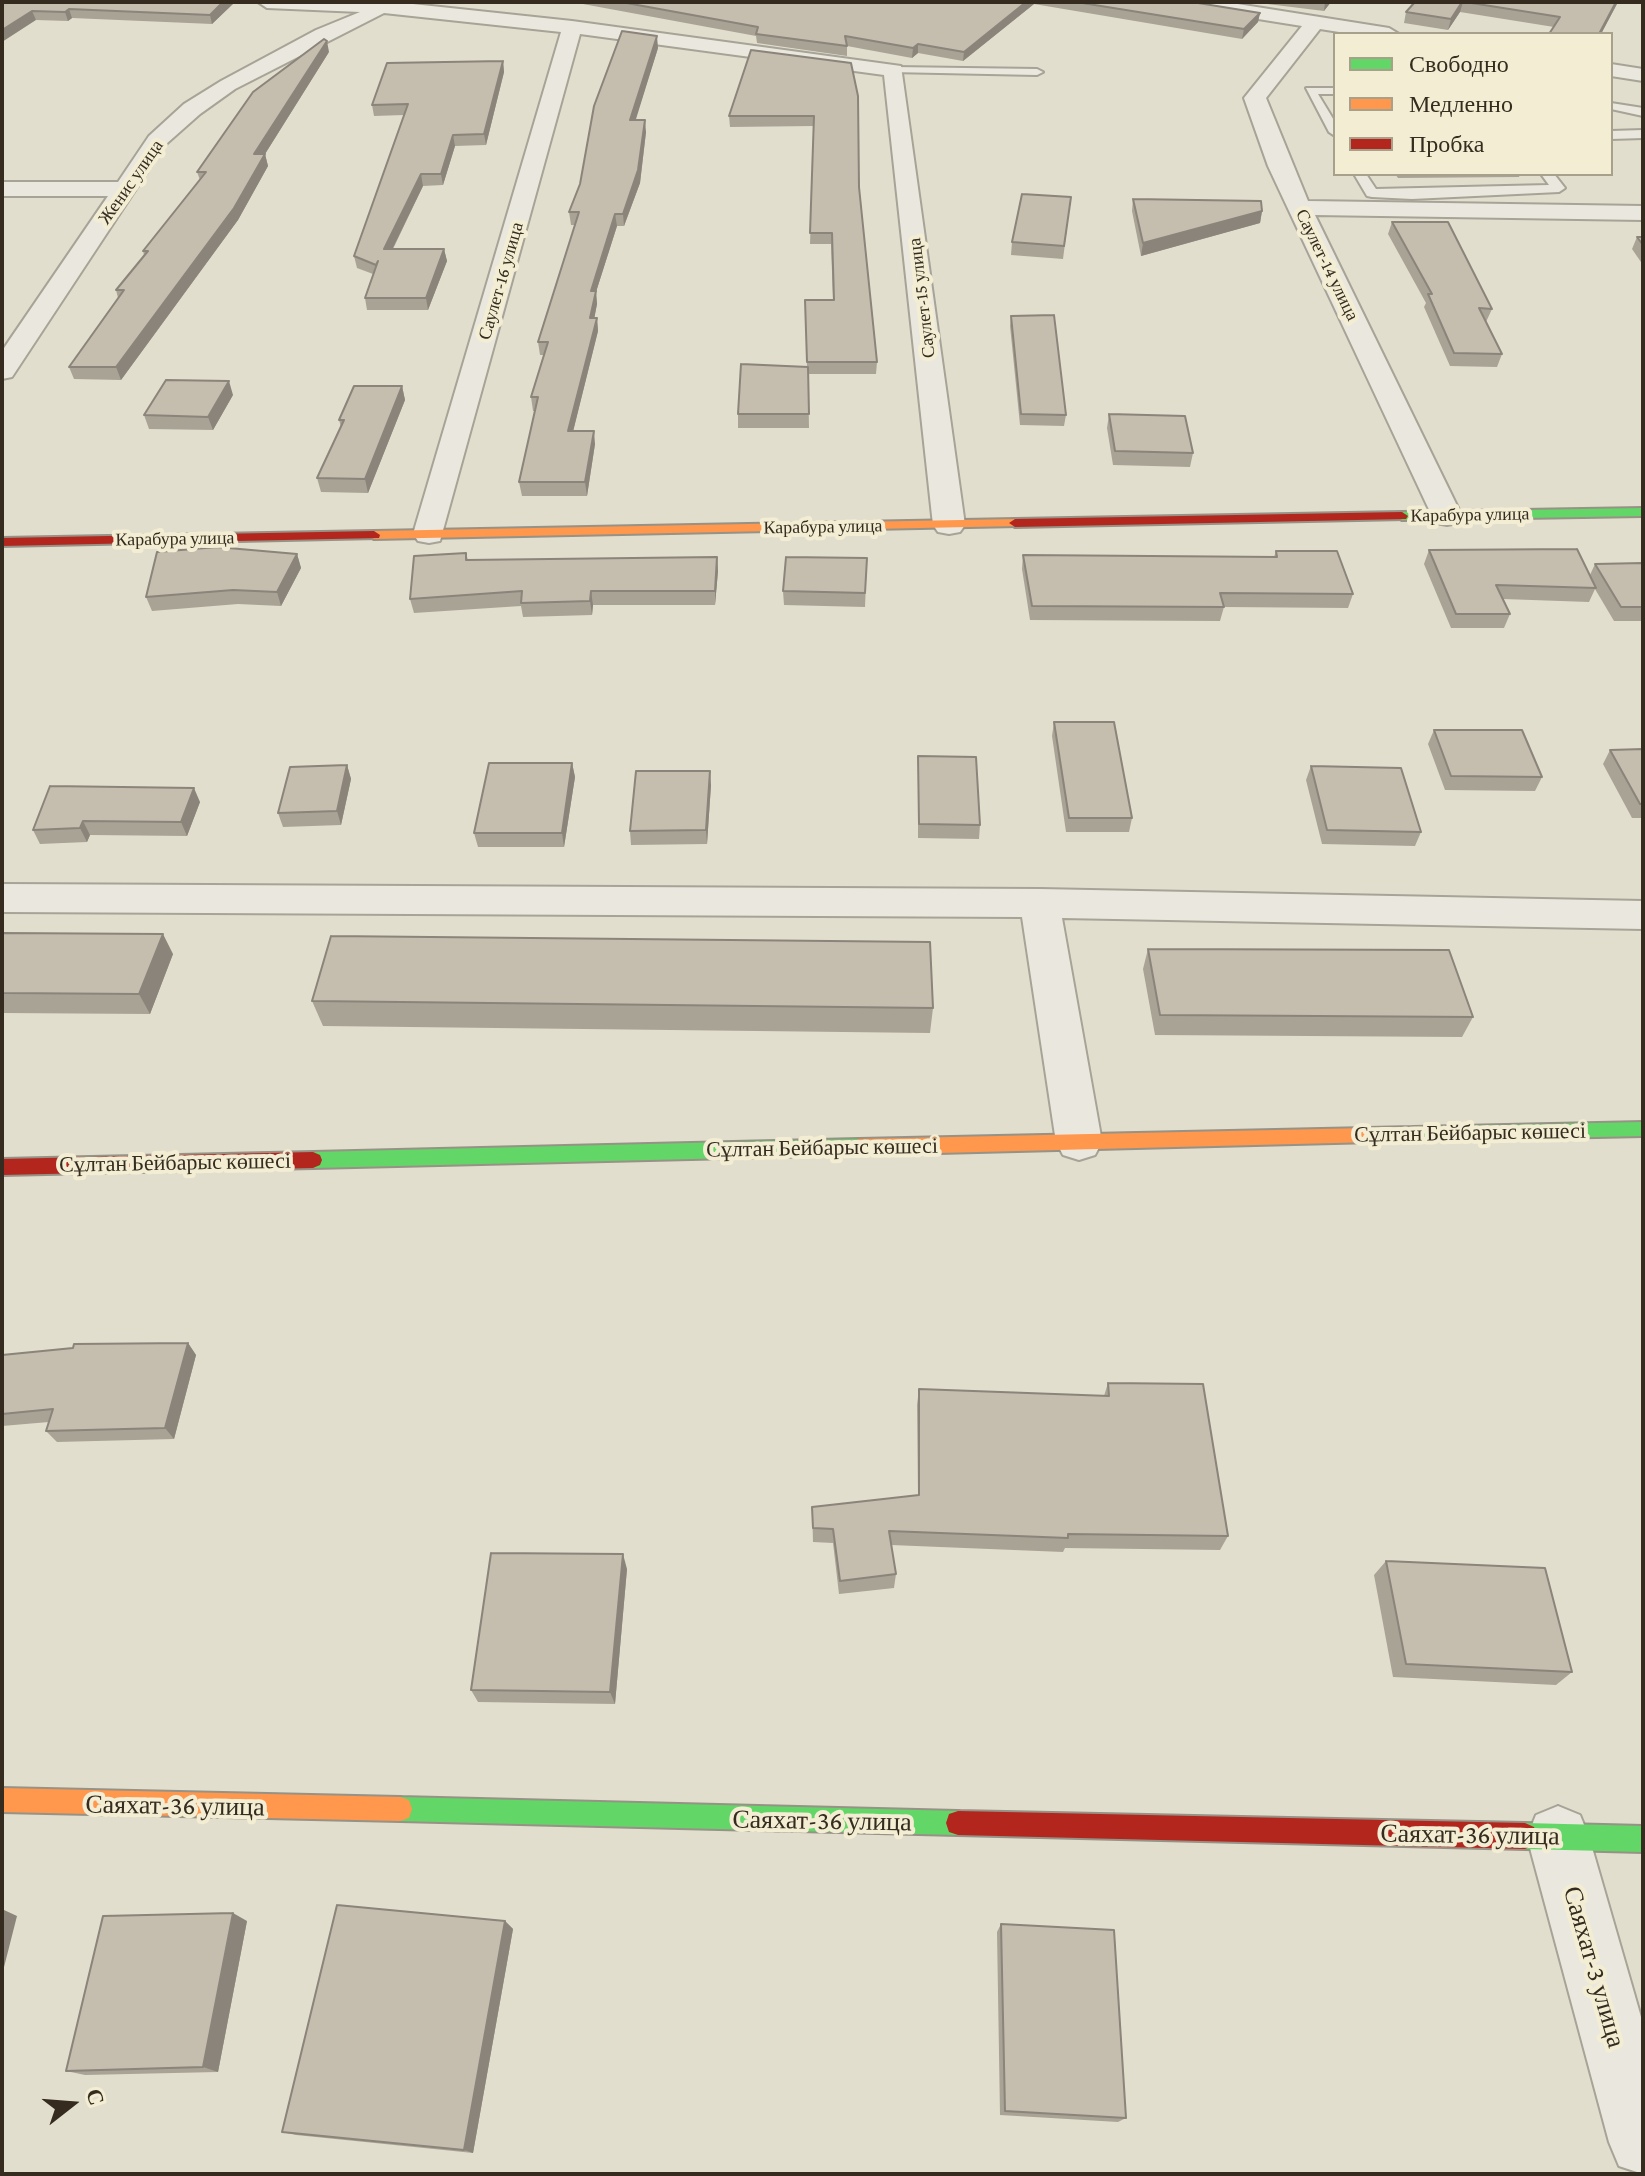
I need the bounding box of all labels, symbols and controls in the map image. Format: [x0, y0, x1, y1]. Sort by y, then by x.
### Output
legend [1333, 32, 1613, 176]
text: Свободно [1409, 50, 1509, 77]
text: Медленно [1409, 90, 1513, 117]
text: Пробка [1409, 130, 1485, 157]
street label: Женис улица [94, 136, 168, 228]
street label: Саулет-14 улица [1291, 206, 1363, 324]
street label: Саулет-16 улица [474, 220, 528, 342]
street label: Саулет-15 улица [904, 237, 940, 359]
street label: Карабура улица [1410, 503, 1530, 527]
street label: Карабура улица [763, 515, 883, 539]
street label: Карабура улица [115, 527, 235, 551]
street label: Сұлтан Бейбарыс көшесі [1354, 1118, 1586, 1148]
street label: Сұлтан Бейбарыс көшесі [706, 1133, 938, 1163]
street label: Сұлтан Бейбарыс көшесі [59, 1148, 291, 1178]
street label: Саяхат-36 улица [85, 1789, 265, 1823]
street label: Саяхат-36 улица [732, 1804, 912, 1838]
street label: Саяхат-36 улица [1380, 1818, 1560, 1852]
street label: Саяхат-3 улица [1556, 1883, 1632, 2051]
north arrow [32, 2064, 112, 2144]
text: С [81, 2086, 110, 2108]

